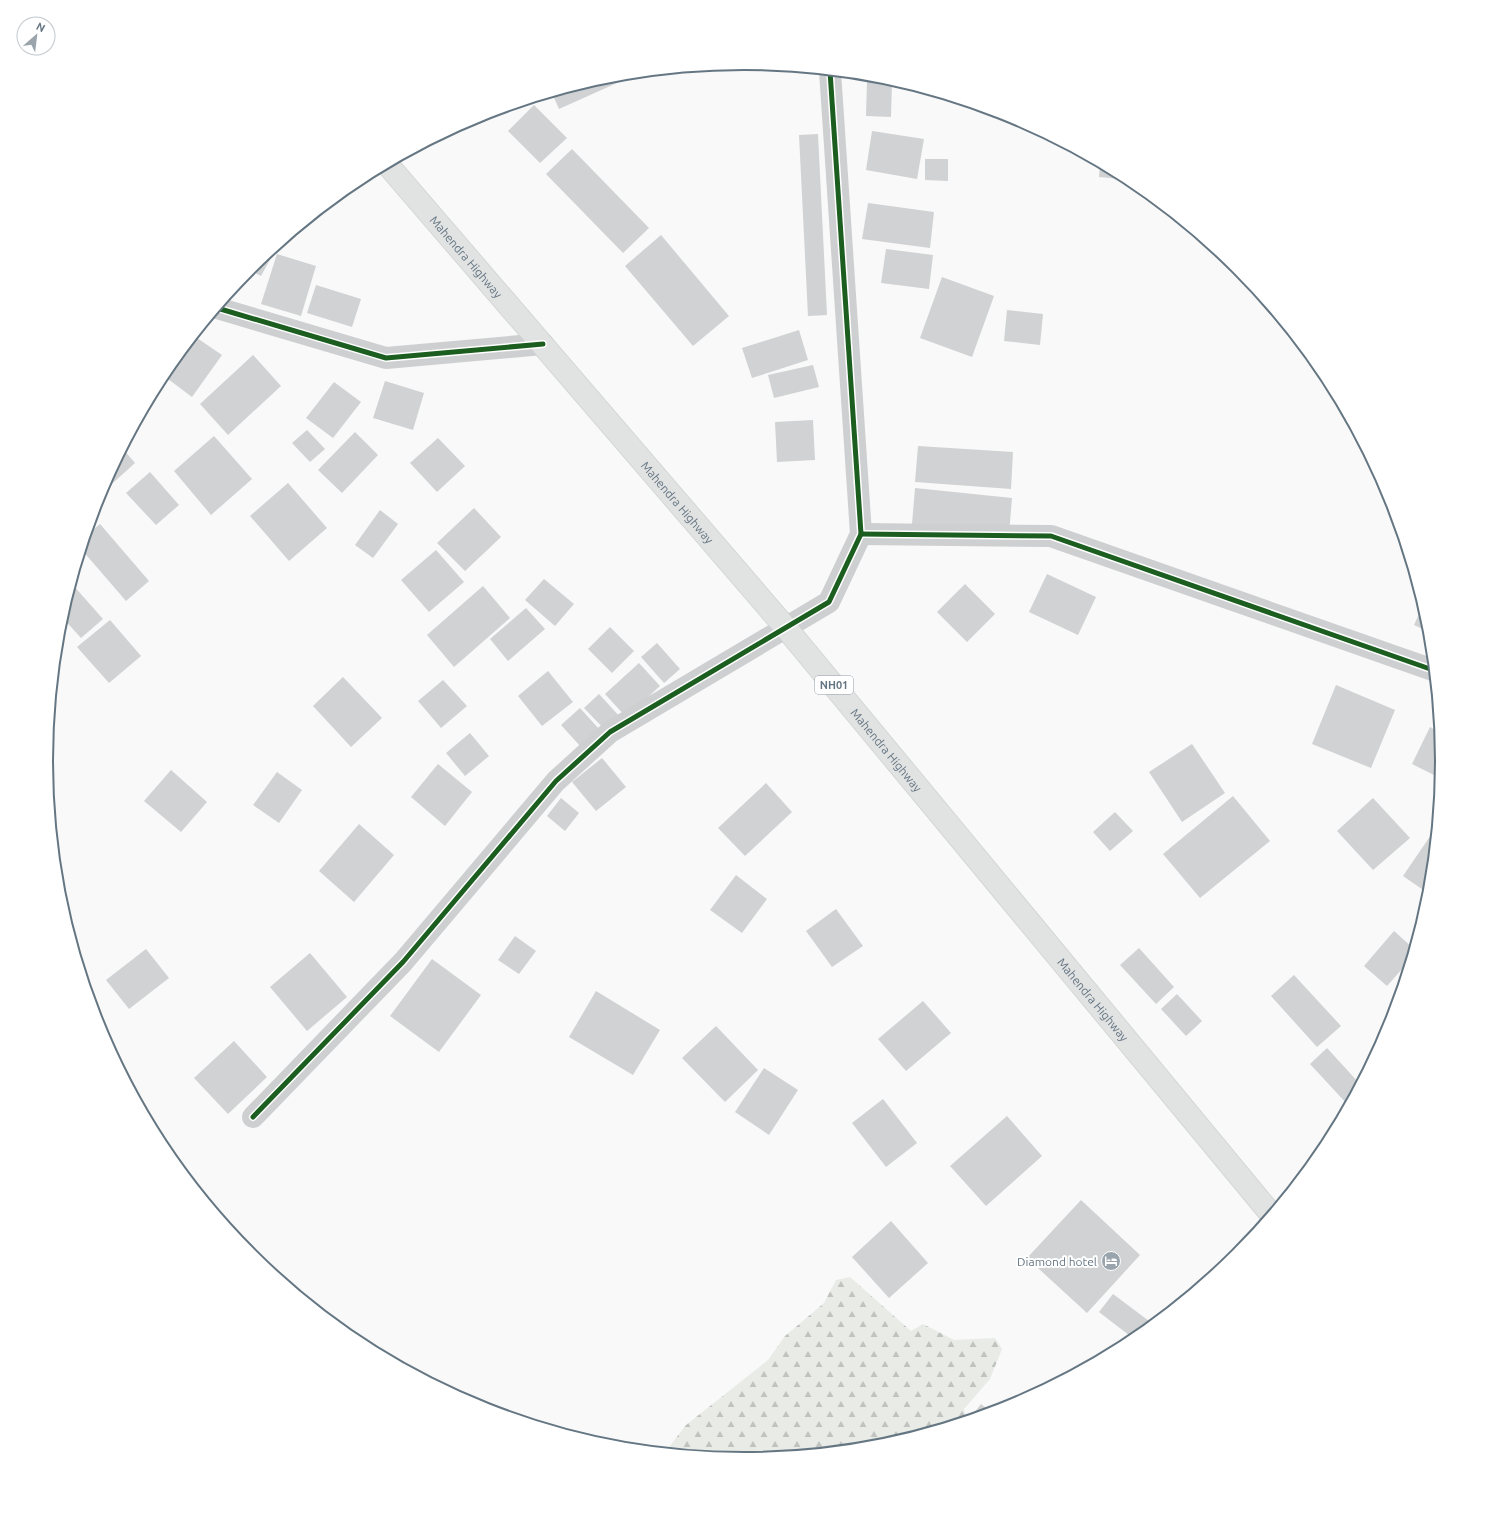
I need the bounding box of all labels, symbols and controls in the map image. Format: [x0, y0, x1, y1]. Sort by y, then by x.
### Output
north arrow [16, 16, 56, 56]
text: N [34, 20, 47, 34]
street label: Mahendra Highway [428, 213, 505, 300]
street label: Mahendra Highway [639, 459, 717, 546]
road number: NH01 [815, 676, 853, 694]
street label: Mahendra Highway [849, 706, 925, 794]
street label: Mahendra Highway [1055, 955, 1132, 1044]
hotel icon: Diamond hotel [1100, 1250, 1122, 1272]
place label: Diamond hotel [1017, 1255, 1097, 1268]

